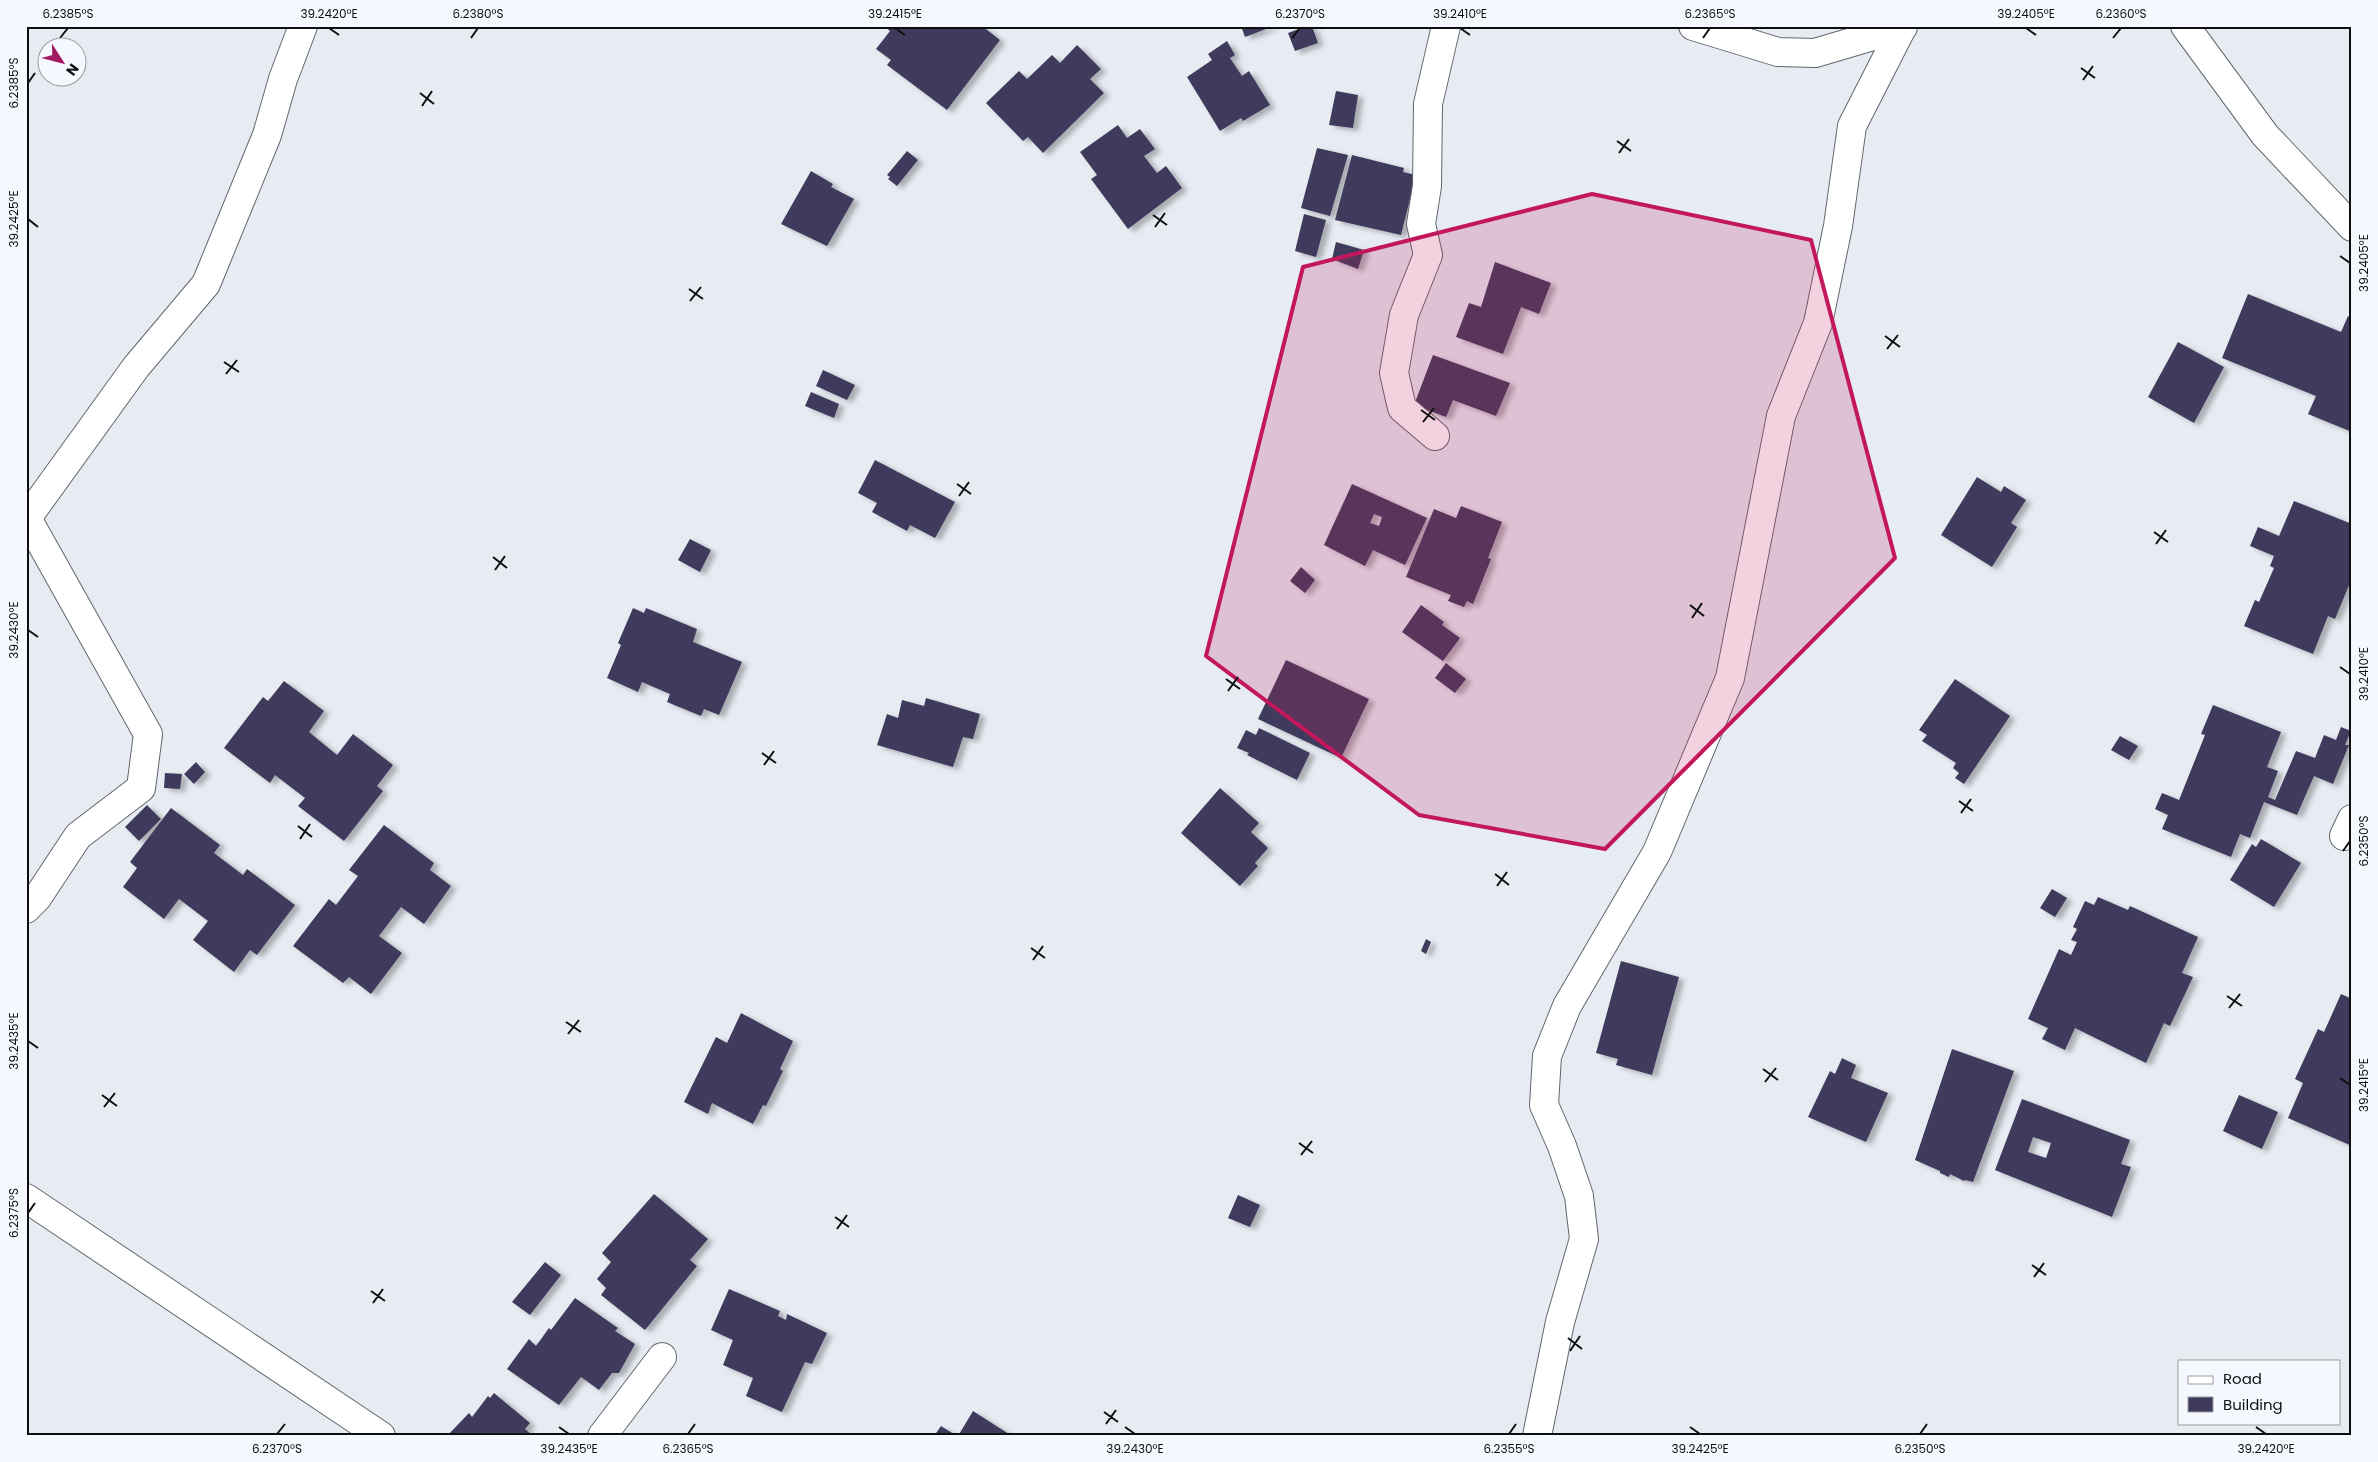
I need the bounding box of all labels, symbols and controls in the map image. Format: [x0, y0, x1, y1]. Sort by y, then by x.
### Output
text: 6.2385°S [42, 5, 94, 22]
text: 39.2420°E [300, 5, 358, 22]
text: 6.2380°S [452, 5, 504, 22]
text: 39.2415°E [868, 5, 922, 22]
text: 6.2370°S [1275, 5, 1325, 22]
text: 39.2410°E [1433, 5, 1487, 22]
text: 6.2365°S [1684, 5, 1736, 22]
text: 39.2405°E [1997, 5, 2055, 22]
text: 6.2360°S [2095, 5, 2147, 22]
north arrow [38, 38, 88, 88]
text: 6.2385°S [5, 57, 22, 109]
text: N [61, 60, 84, 80]
text: 39.2425°E [5, 190, 22, 248]
text: 39.2405°E [2355, 234, 2372, 292]
text: 39.2430°E [5, 601, 22, 659]
text: 39.2410°E [2355, 647, 2372, 701]
text: 6.2350°S [2355, 815, 2372, 867]
text: 39.2435°E [5, 1012, 22, 1070]
text: 39.2415°E [2355, 1058, 2372, 1112]
text: 6.2375°S [5, 1188, 22, 1238]
legend [2178, 1360, 2340, 1424]
text: Road [2223, 1368, 2262, 1389]
text: Building [2223, 1394, 2283, 1415]
text: 6.2370°S [252, 1440, 302, 1457]
text: 39.2435°E [540, 1440, 598, 1457]
text: 6.2365°S [662, 1440, 714, 1457]
text: 39.2430°E [1106, 1440, 1164, 1457]
text: 6.2355°S [1483, 1440, 1535, 1457]
text: 39.2425°E [1671, 1440, 1729, 1457]
text: 6.2350°S [1894, 1440, 1946, 1457]
text: 39.2420°E [2237, 1440, 2295, 1457]

